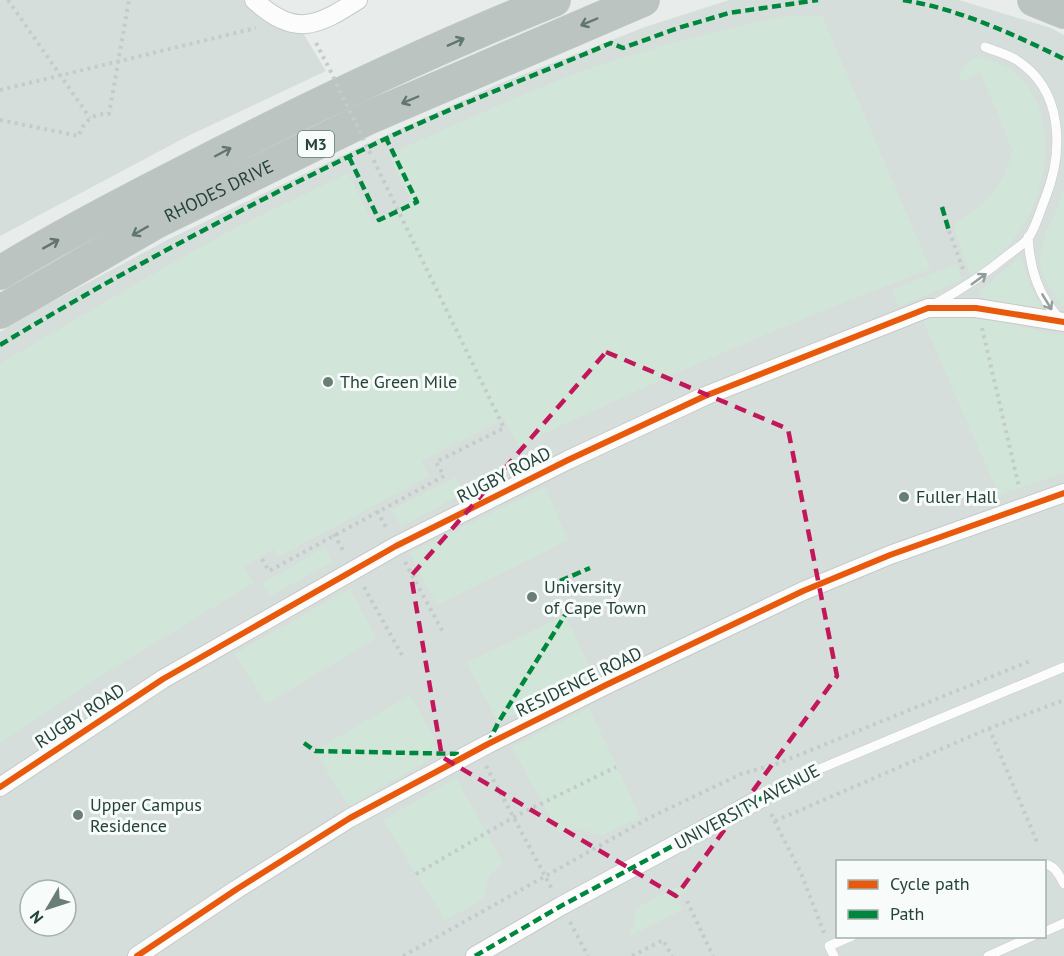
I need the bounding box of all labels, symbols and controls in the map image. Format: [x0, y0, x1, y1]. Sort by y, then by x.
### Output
one-way arrow [580, 17, 599, 28]
one-way arrow [446, 36, 465, 47]
one-way arrow [401, 95, 419, 106]
road number: M3 [298, 131, 334, 157]
one-way arrow [213, 146, 231, 157]
street label: RHODES DRIVE [160, 154, 277, 227]
one-way arrow [132, 225, 149, 237]
one-way arrow [42, 238, 59, 250]
one-way arrow [970, 272, 986, 285]
one-way arrow [1041, 293, 1053, 310]
place label: The Green Mile [340, 370, 457, 393]
marker: The Green Mile [321, 375, 335, 389]
street label: RUGBY ROAD [453, 441, 555, 508]
place label: Fuller Hall [916, 485, 998, 508]
marker: Fuller Hall [897, 490, 911, 504]
place label: University of Cape Town [544, 575, 646, 619]
marker: University of Cape Town [525, 590, 539, 604]
street label: RESIDENCE ROAD [512, 641, 646, 722]
street label: RUGBY ROAD [30, 678, 129, 753]
street label: UNIVERSITY AVENUE [670, 759, 823, 855]
place label: Upper Campus Residence [90, 793, 202, 837]
marker: Upper Campus Residence [71, 808, 85, 822]
legend [836, 860, 1046, 938]
text: Cycle path [890, 872, 970, 895]
north arrow [18, 878, 78, 938]
text: Path [890, 902, 924, 925]
text: N [25, 907, 47, 928]

